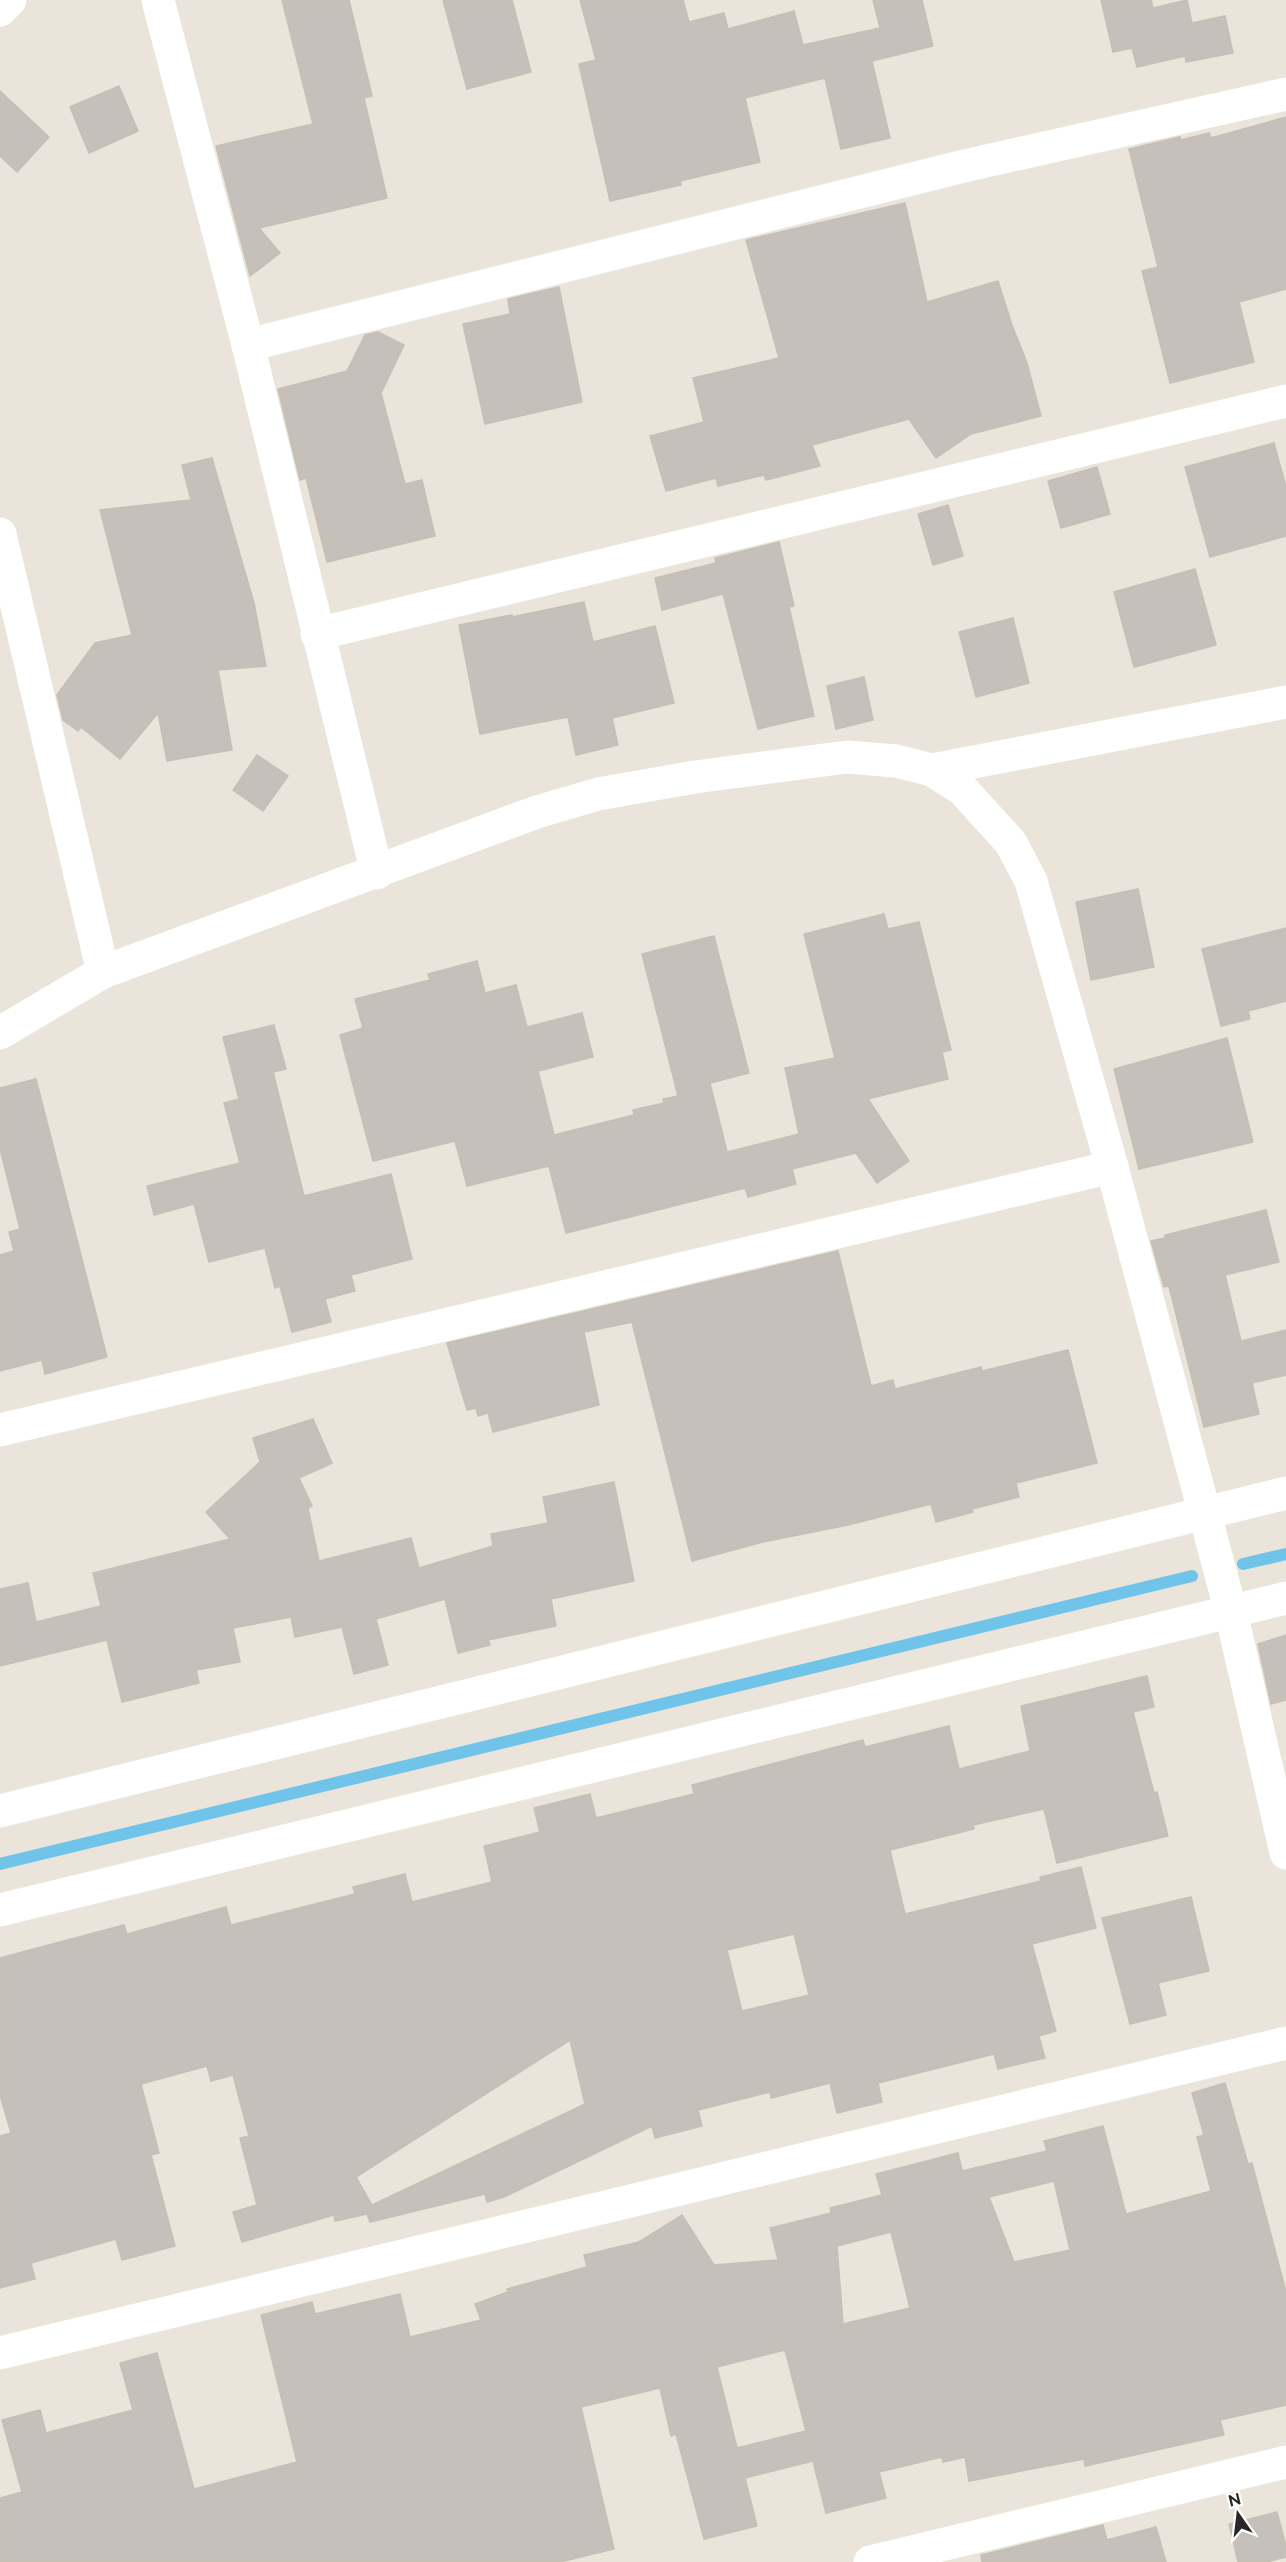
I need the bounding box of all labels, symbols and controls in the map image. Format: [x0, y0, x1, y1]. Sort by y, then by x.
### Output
north arrow [1208, 2484, 1268, 2544]
text: N [1226, 2489, 1243, 2511]

